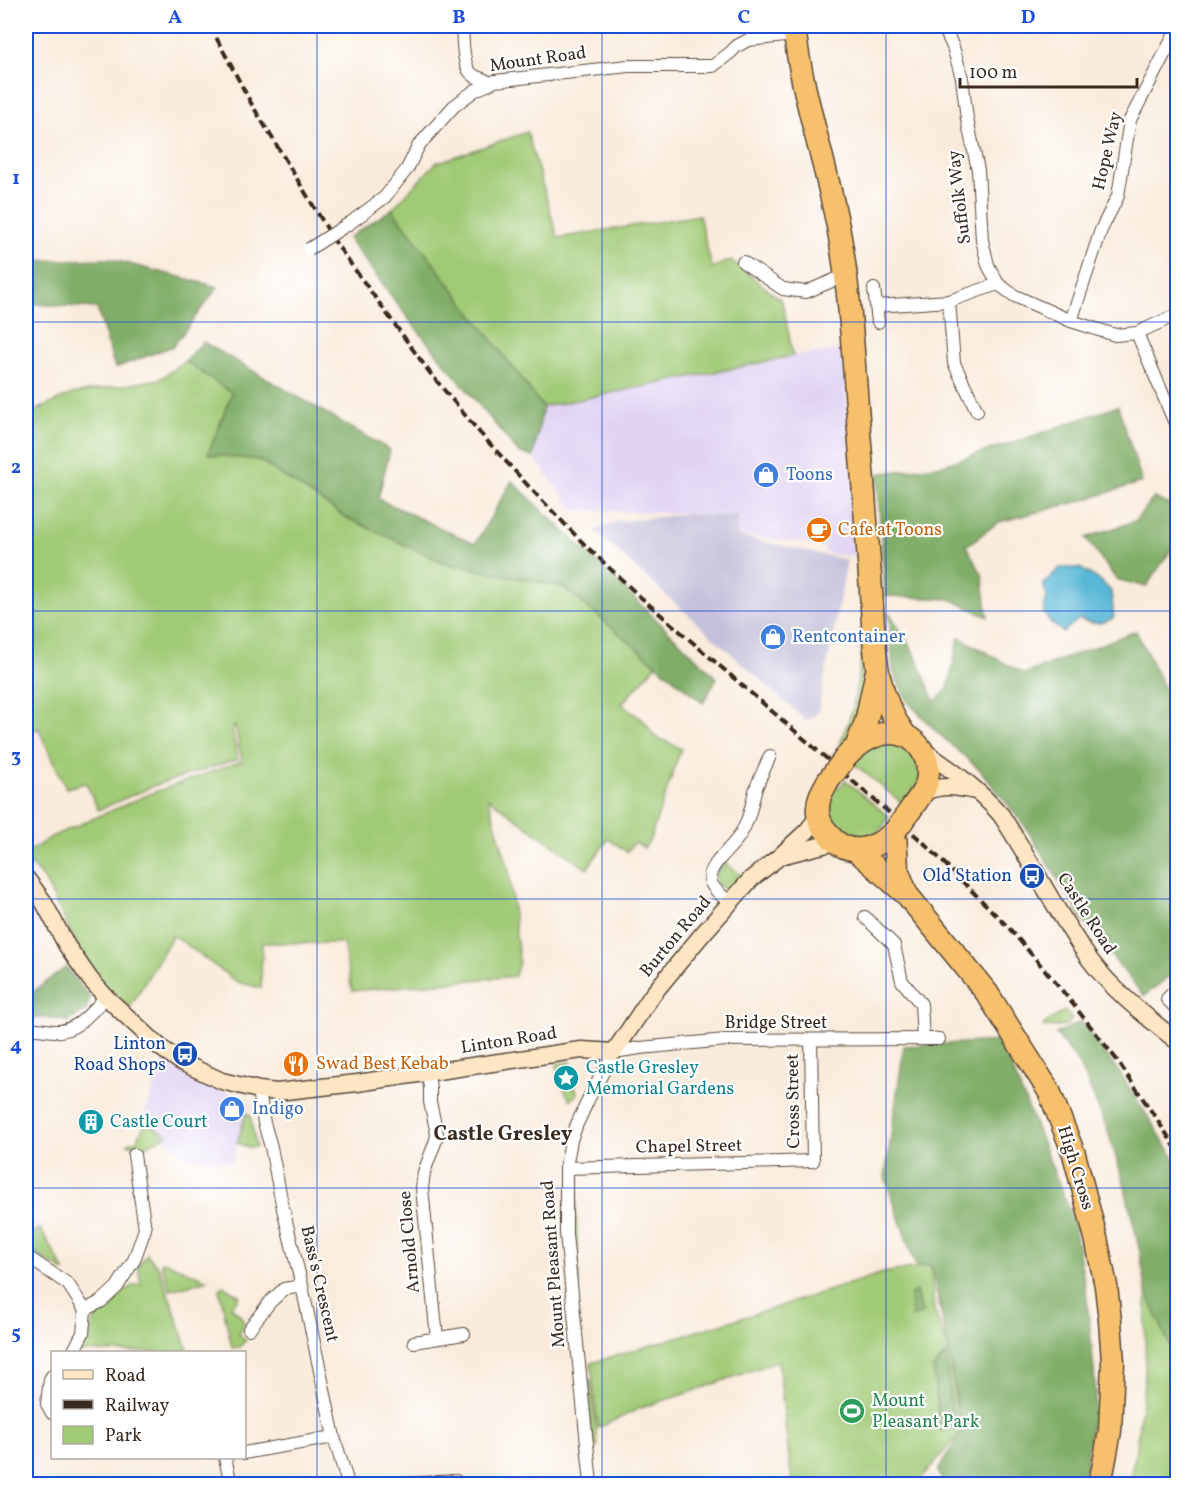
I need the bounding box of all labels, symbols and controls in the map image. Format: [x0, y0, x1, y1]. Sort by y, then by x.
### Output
text: A [168, 4, 182, 32]
text: B [452, 4, 466, 32]
text: C [738, 4, 751, 32]
text: D [1021, 4, 1035, 32]
street label: Mount Road [488, 41, 588, 79]
scale bar [960, 51, 1137, 89]
text: 100 m [969, 61, 1018, 86]
street label: Hope Way [1087, 109, 1129, 193]
street label: Suffolk Way [942, 148, 978, 246]
text: 1 [12, 165, 20, 193]
text: 2 [11, 454, 21, 482]
shop icon: Toons [751, 460, 781, 490]
place label: Toons [786, 463, 833, 488]
cafe icon: Cafe at Toons [804, 515, 834, 545]
place label: Cafe at Toons [838, 518, 942, 543]
shop icon: Rentcontainer [758, 622, 788, 652]
place label: Rentcontainer [792, 625, 906, 650]
text: 3 [11, 743, 21, 771]
bus stop icon: Old Station [1017, 861, 1047, 891]
place label: Old Station [923, 864, 1012, 889]
street label: Castle Road [1050, 868, 1122, 960]
street label: Burton Road [634, 891, 718, 983]
street label: Bridge Street [725, 1011, 827, 1036]
street label: Linton Road [459, 1021, 559, 1061]
text: 4 [10, 1032, 22, 1060]
place label: Linton Road Shops [73, 1032, 166, 1078]
bus stop icon: Linton Road Shops [170, 1039, 200, 1069]
restaurant icon: Swad Best Kebab [281, 1049, 311, 1079]
place label: Swad Best Kebab [316, 1052, 449, 1077]
street label: Cross Street [781, 1053, 807, 1149]
place label: Castle Gresley Memorial Gardens [586, 1056, 734, 1102]
place icon: Castle Gresley Memorial Gardens [551, 1063, 581, 1093]
shop icon: Indigo [217, 1094, 247, 1124]
place label: Indigo [252, 1097, 303, 1122]
building icon: Castle Court [76, 1107, 106, 1137]
place label: Castle Court [110, 1110, 208, 1135]
district label: Castle Gresley [433, 1120, 573, 1149]
street label: High Cross [1050, 1123, 1100, 1213]
street label: Chapel Street [636, 1134, 742, 1160]
street label: Mount Pleasant Road [536, 1179, 572, 1349]
street label: Arnold Close [393, 1190, 427, 1294]
street label: Bass's Crescent [293, 1223, 345, 1345]
text: 5 [11, 1320, 21, 1348]
legend [51, 1351, 246, 1459]
text: Road [105, 1364, 146, 1389]
place label: Mount Pleasant Park [872, 1389, 980, 1435]
text: Railway [105, 1394, 169, 1419]
sports icon: Mount Pleasant Park [837, 1396, 867, 1426]
text: Park [105, 1424, 142, 1449]

